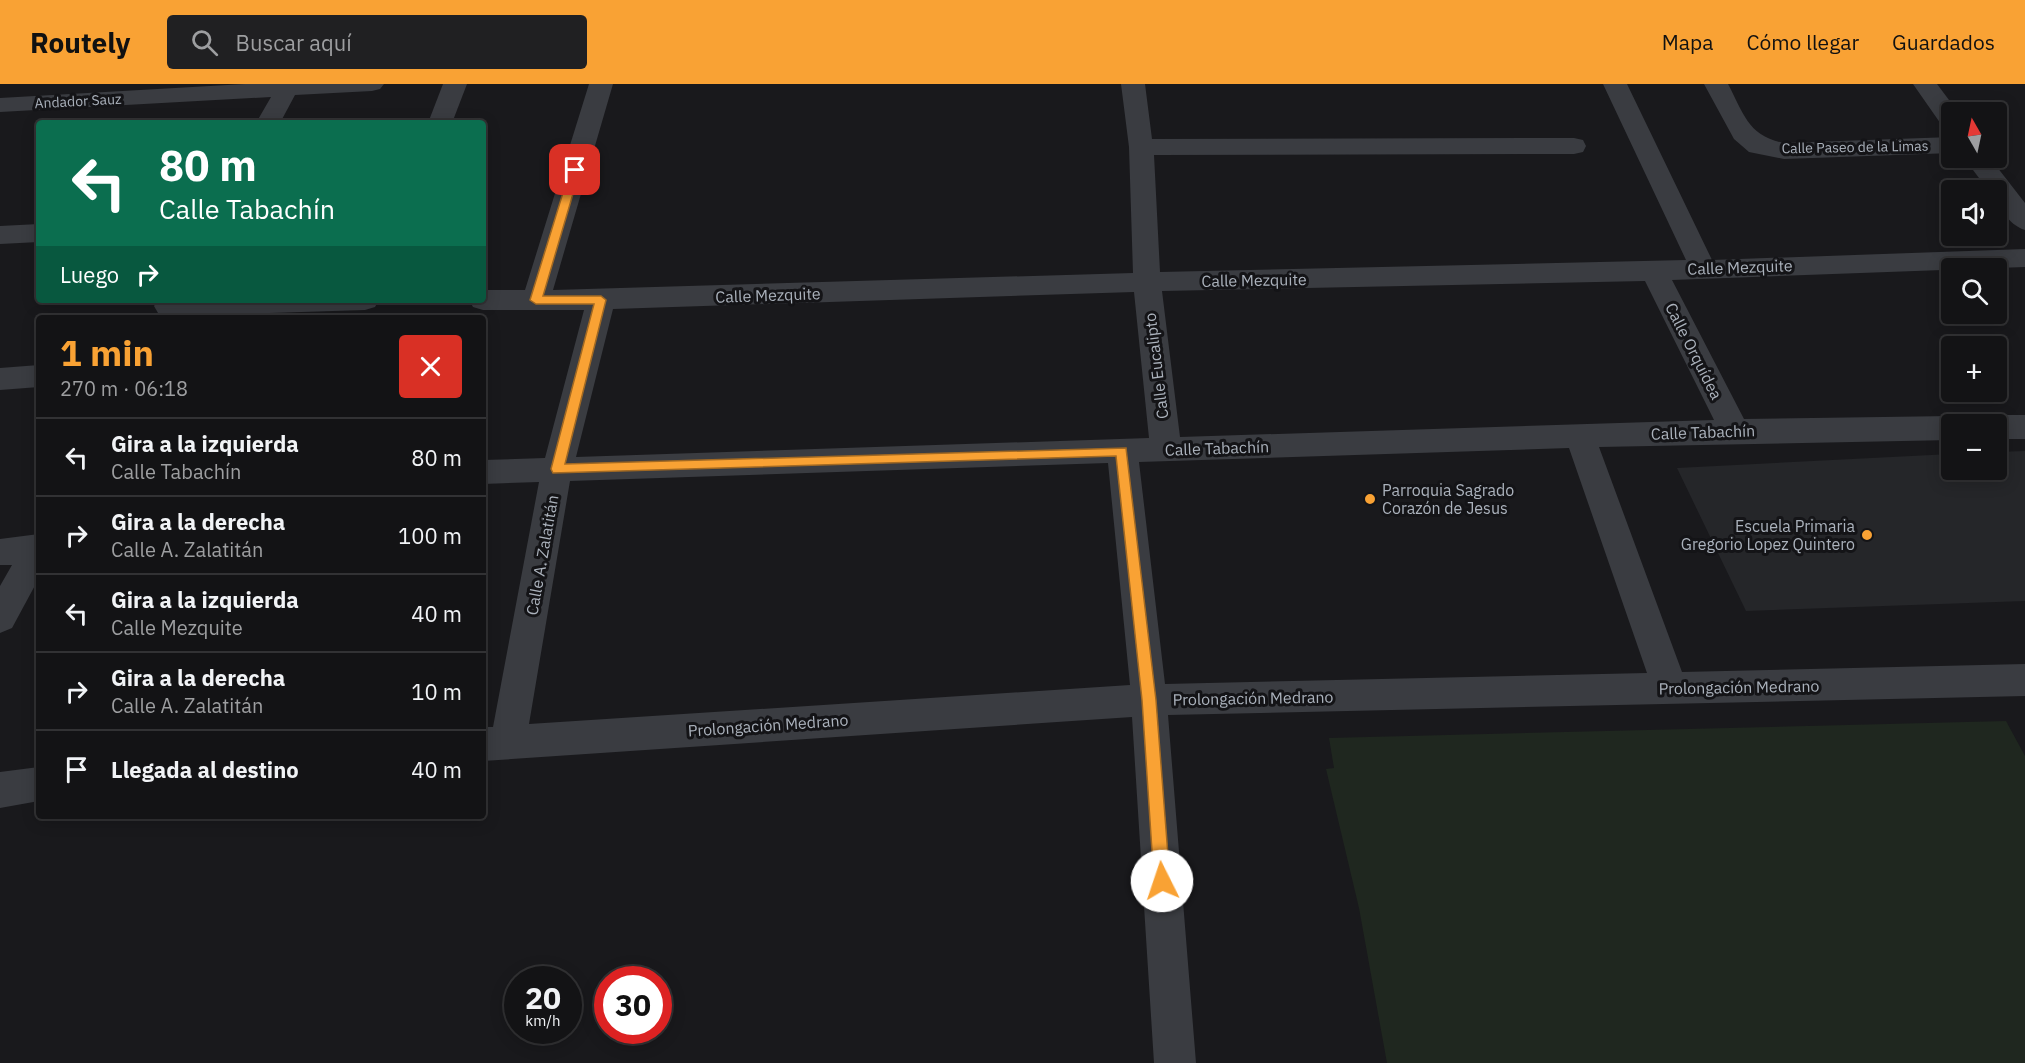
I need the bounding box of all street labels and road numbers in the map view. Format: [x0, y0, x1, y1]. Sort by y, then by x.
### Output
street label: Andador Sauz [34, 90, 122, 112]
street label: Calle Paseo de la Limas [1781, 137, 1929, 157]
street label: Calle Mezquite [1687, 255, 1793, 279]
street label: Calle Mezquite [1201, 269, 1307, 291]
street label: Calle Mezquite [715, 283, 821, 307]
street label: Calle Orquídea [1661, 299, 1727, 403]
street label: Calle Eucalipto [1140, 312, 1172, 420]
street label: Calle Tabachín [1651, 420, 1755, 444]
street label: Calle Tabachín [1165, 436, 1269, 460]
street label: Calle A. Zalatitán [522, 493, 562, 617]
street label: Prolongación Medrano [1658, 676, 1820, 698]
street label: Prolongación Medrano [1172, 687, 1334, 709]
street label: Prolongación Medrano [687, 709, 849, 741]

